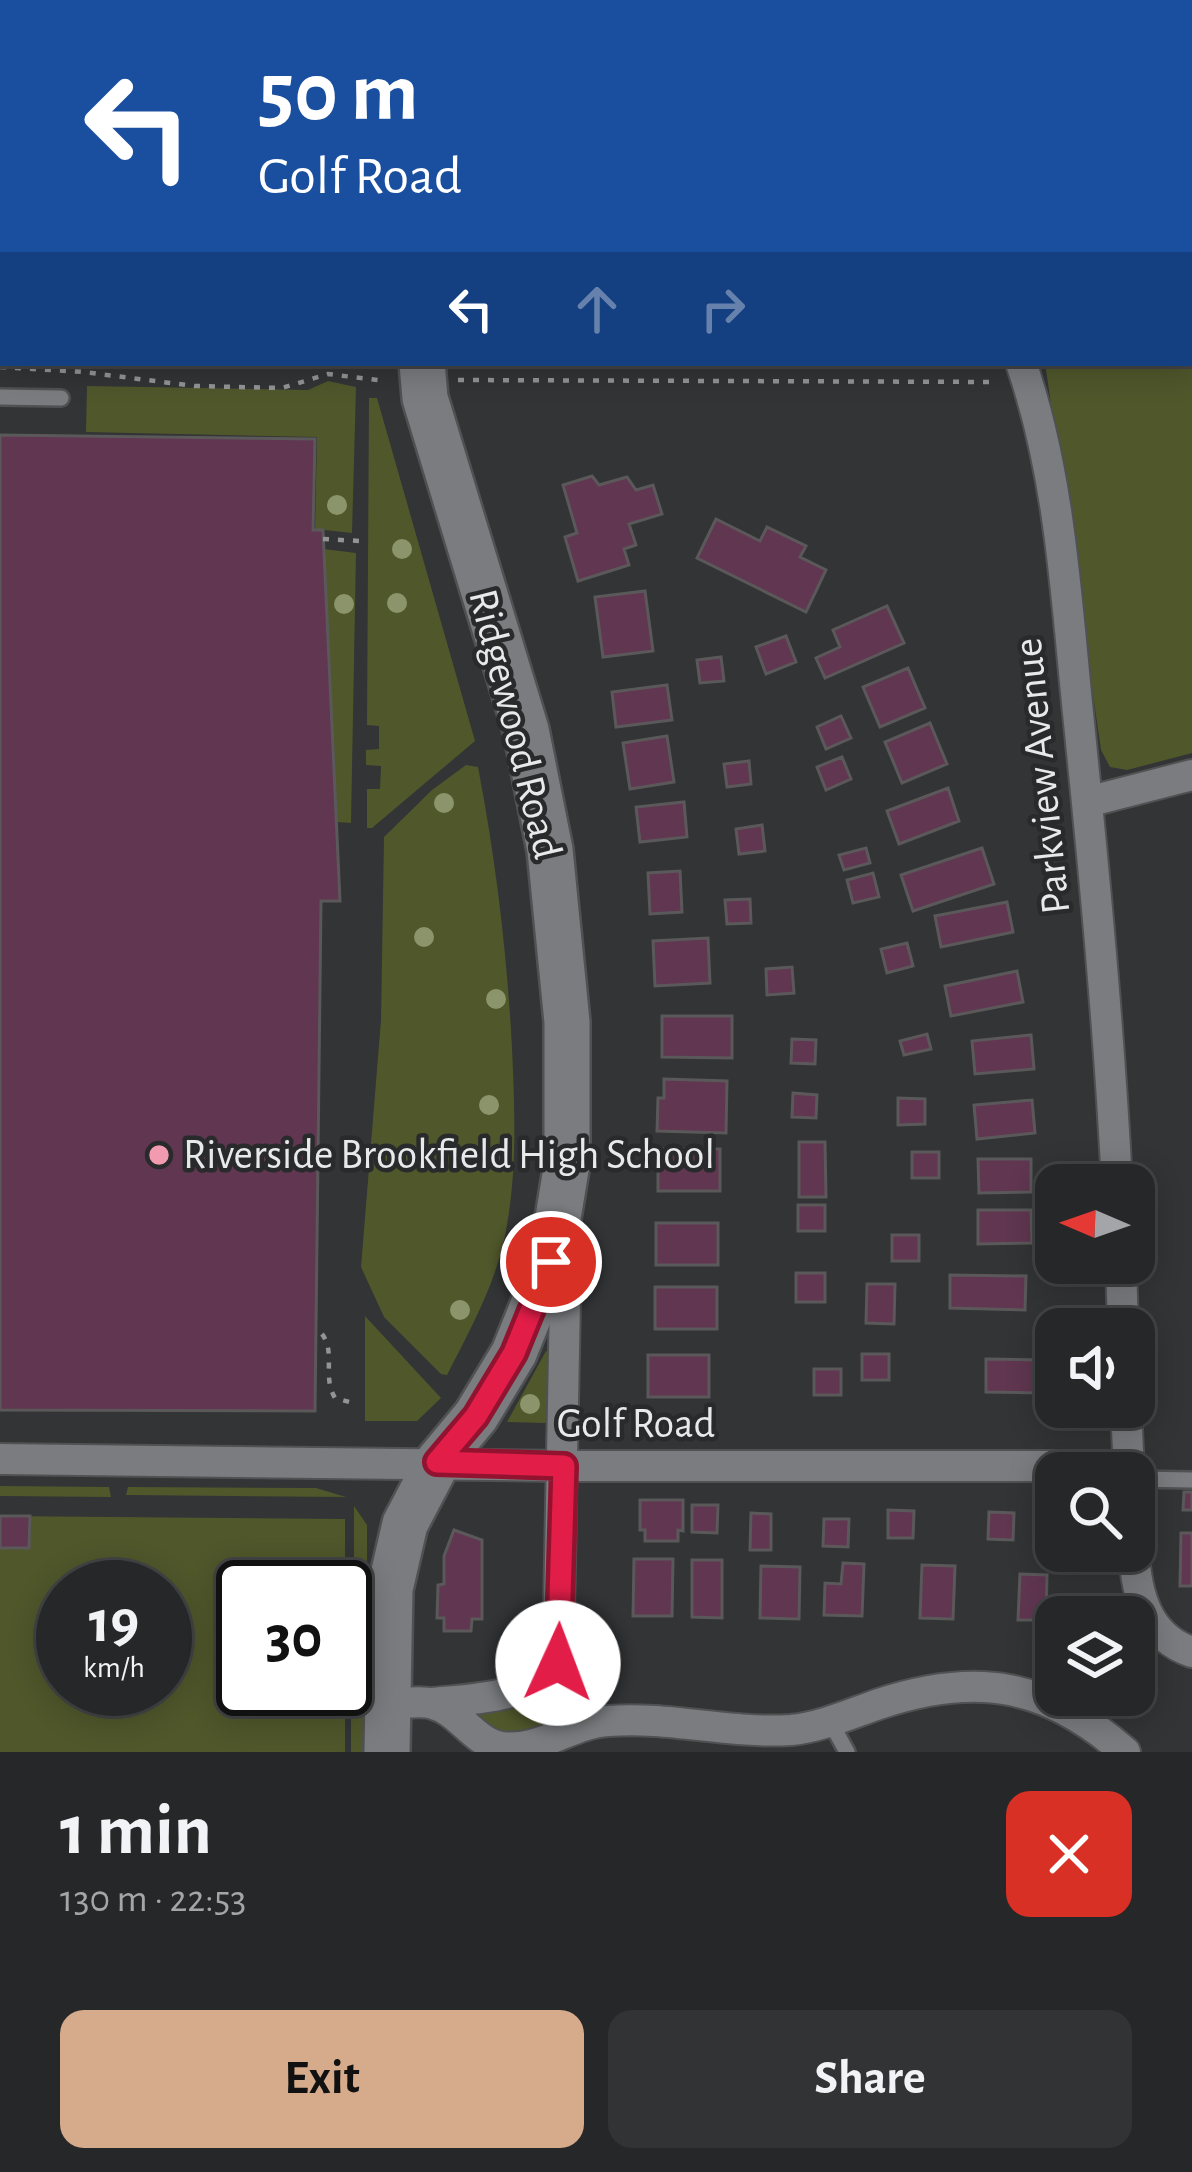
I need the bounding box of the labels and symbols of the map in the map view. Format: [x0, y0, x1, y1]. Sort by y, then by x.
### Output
street label: Ridgewood Road [461, 585, 569, 863]
street label: Parkview Avenue [1007, 636, 1077, 916]
place label: Riverside Brookfield High School [183, 1134, 715, 1176]
marker: Riverside Brookfield High School [146, 1142, 172, 1168]
north arrow [1035, 1164, 1155, 1284]
pin [500, 1211, 602, 1313]
street label: Golf Road [557, 1403, 715, 1445]
speed limit sign: 30 [216, 1560, 372, 1716]
position arrow [495, 1600, 621, 1726]

